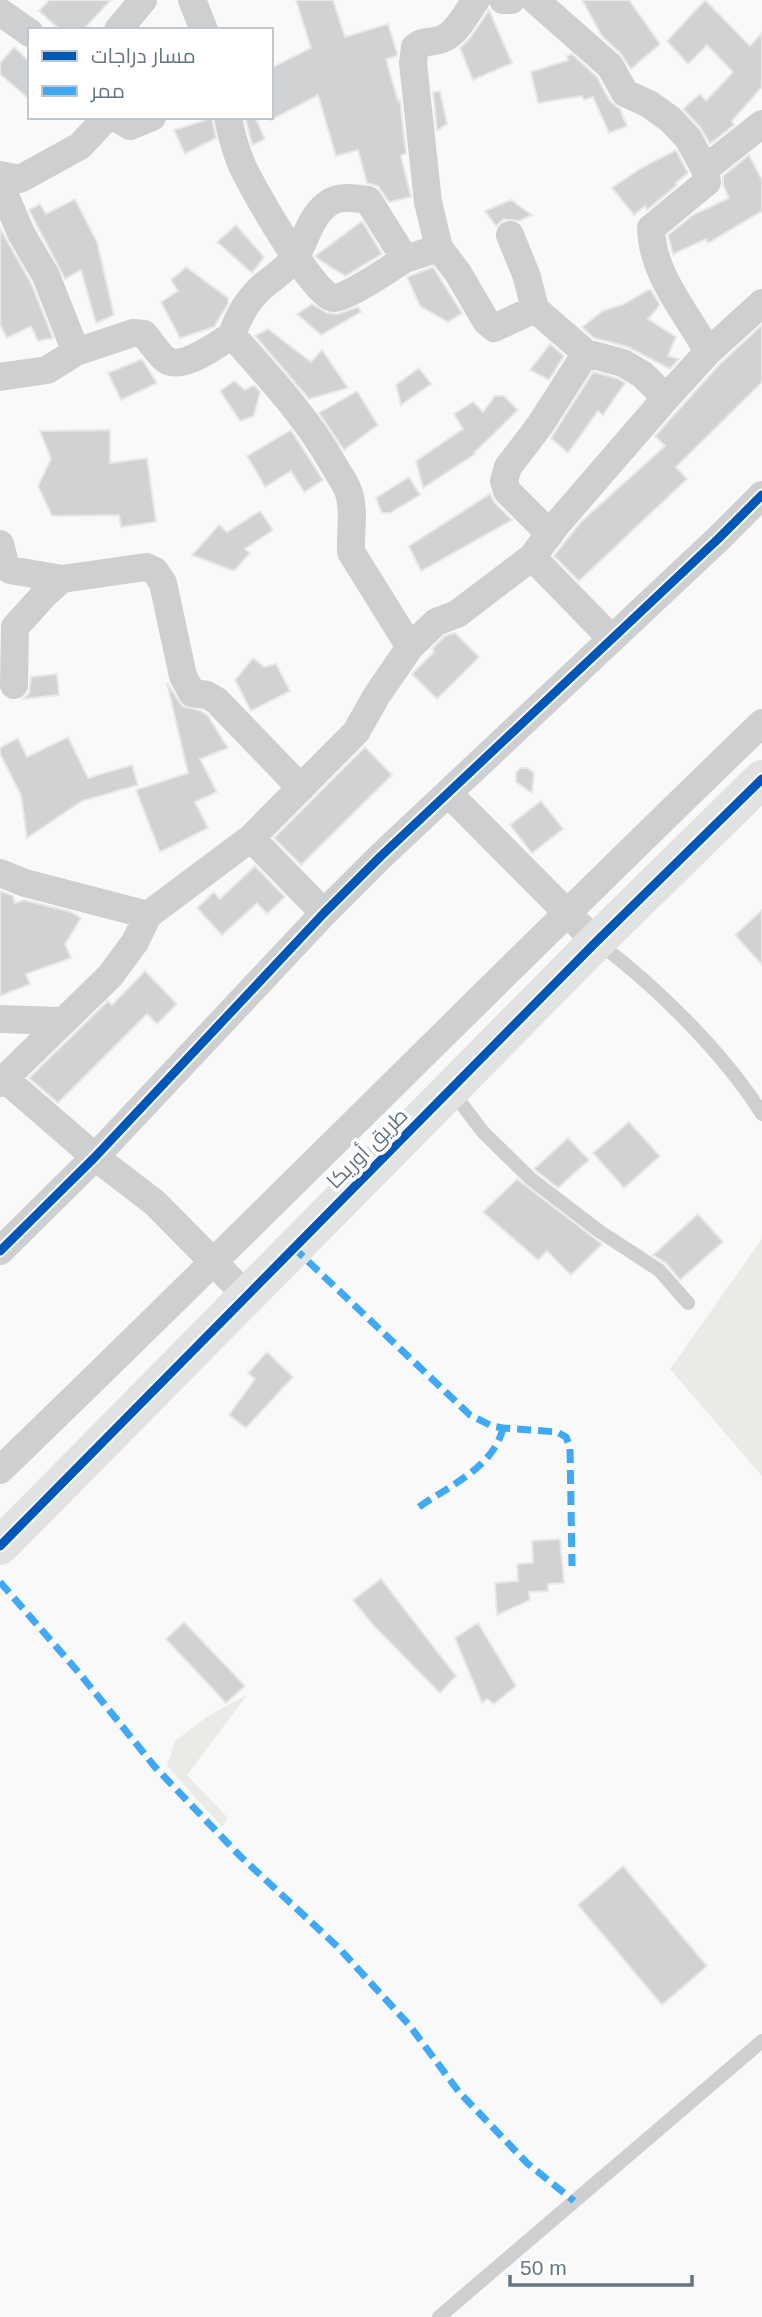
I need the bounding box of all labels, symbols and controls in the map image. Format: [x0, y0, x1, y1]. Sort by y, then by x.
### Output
legend [28, 28, 273, 119]
text: مسار دراجات [91, 44, 196, 68]
text: ممر [90, 79, 125, 103]
street label: طريق أوريكا [321, 1102, 413, 1194]
scale bar [510, 2244, 692, 2288]
text: 50 m [520, 2256, 567, 2279]

